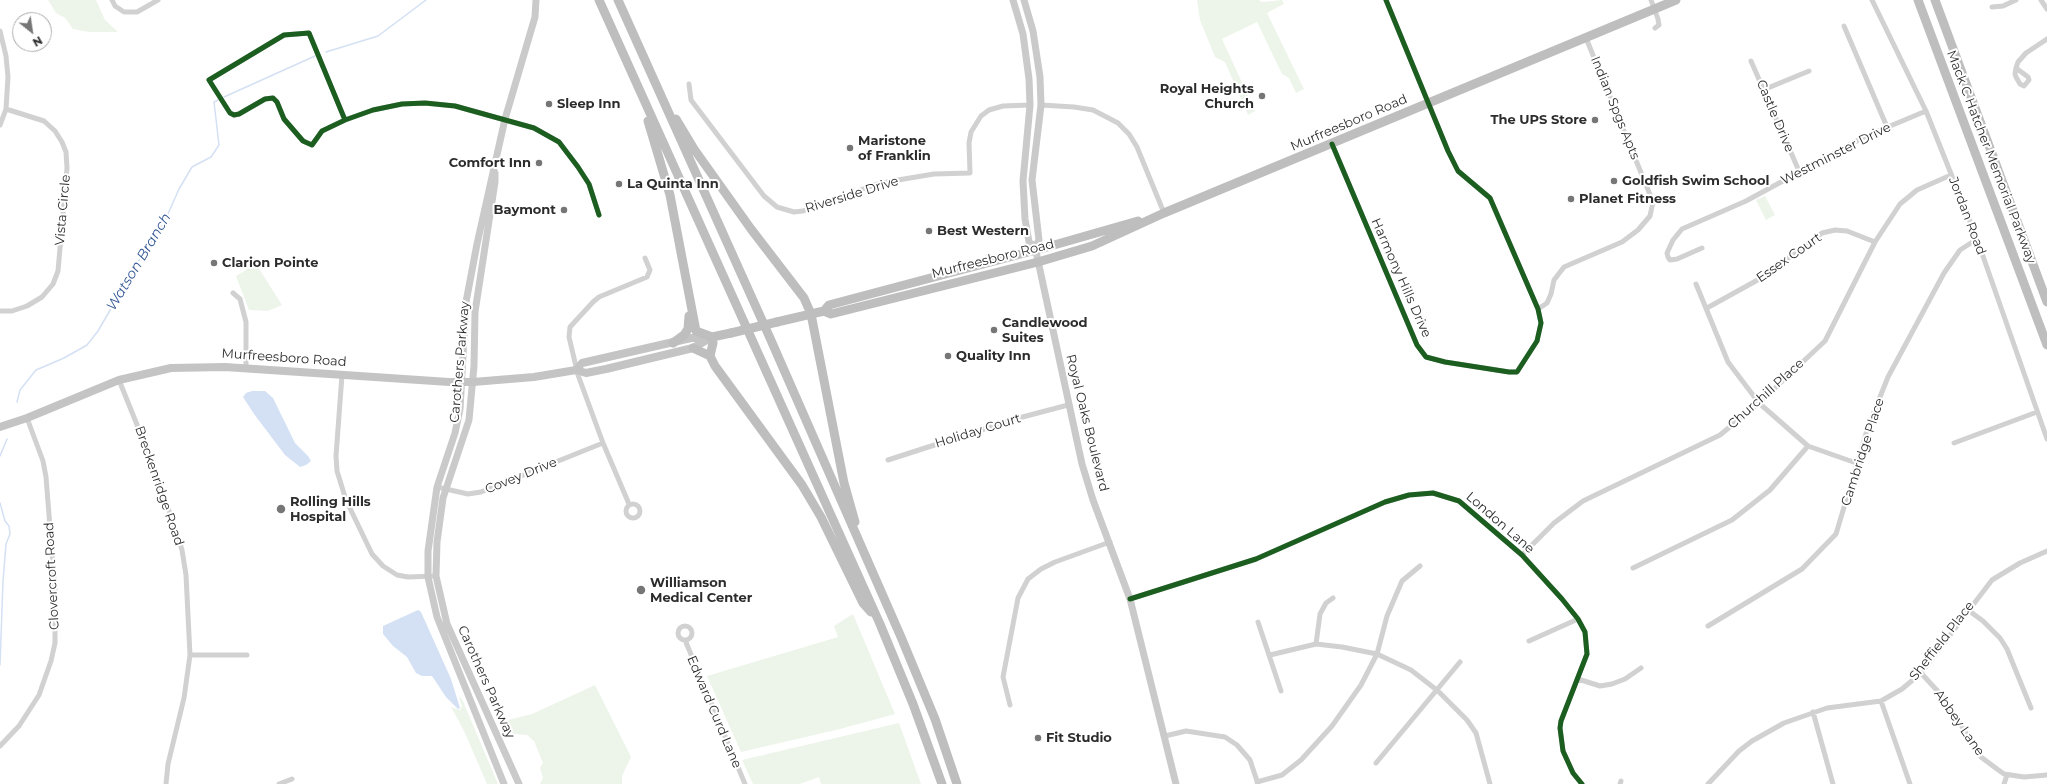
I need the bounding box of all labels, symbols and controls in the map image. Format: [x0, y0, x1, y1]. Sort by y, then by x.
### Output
north arrow [12, 12, 52, 52]
text: N [30, 33, 45, 50]
street label: Mack C Hatcher Memorial Parkway [1943, 48, 2039, 266]
street label: Indian Spgs Apts [1587, 54, 1643, 162]
street label: Castle Drive [1753, 77, 1797, 155]
place label: Royal Heights Church [1160, 81, 1254, 112]
marker: Royal Heights Church [1257, 91, 1267, 101]
street label: Murfreesboro Road [1288, 91, 1410, 155]
place label: Sleep Inn [557, 96, 620, 112]
marker: Sleep Inn [544, 99, 554, 109]
place label: The UPS Store [1490, 112, 1587, 128]
marker: The UPS Store [1590, 115, 1600, 125]
street label: Westminster Drive [1778, 120, 1894, 188]
place label: Maristone of Franklin [858, 133, 931, 164]
marker: Maristone of Franklin [845, 143, 855, 153]
place label: Comfort Inn [449, 155, 531, 171]
marker: Comfort Inn [534, 158, 544, 168]
street label: Riverside Drive [803, 173, 901, 217]
place label: Goldfish Swim School [1622, 173, 1769, 189]
street label: Vista Circle [52, 174, 74, 246]
street label: Jordan Road [1945, 175, 1989, 257]
place label: La Quinta Inn [627, 176, 719, 192]
marker: Goldfish Swim School [1609, 176, 1619, 186]
marker: La Quinta Inn [614, 179, 624, 189]
place label: Planet Fitness [1579, 191, 1676, 207]
marker: Planet Fitness [1566, 194, 1576, 204]
place label: Baymont [494, 202, 556, 218]
marker: Baymont [559, 205, 569, 215]
water label: Watson Branch [103, 210, 175, 314]
street label: Harmony Hills Drive [1368, 216, 1434, 340]
place label: Best Western [937, 223, 1029, 239]
marker: Best Western [924, 226, 934, 236]
street label: Essex Court [1753, 230, 1825, 286]
street label: Murfreesboro Road [930, 236, 1056, 282]
place label: Clarion Pointe [222, 255, 318, 271]
marker: Clarion Pointe [209, 258, 219, 268]
street label: Carothers Parkway [447, 301, 473, 423]
place label: Candlewood Suites [1002, 315, 1087, 346]
marker: Candlewood Suites [989, 325, 999, 335]
street label: Murfreesboro Road [221, 346, 347, 370]
place label: Quality Inn [956, 348, 1031, 364]
marker: Quality Inn [943, 351, 953, 361]
street label: Royal Oaks Boulevard [1062, 353, 1112, 493]
street label: Churchill Place [1725, 356, 1807, 432]
street label: Cambridge Place [1838, 396, 1888, 508]
street label: Holiday Court [933, 411, 1023, 451]
street label: Breckenridge Road [131, 424, 187, 548]
street label: Covey Drive [483, 455, 559, 497]
street label: London Lane [1463, 489, 1537, 557]
place label: Rolling Hills Hospital [290, 494, 371, 525]
marker: Rolling Hills Hospital [275, 503, 287, 515]
street label: Clovercroft Road [41, 522, 63, 630]
place label: Williamson Medical Center [650, 575, 752, 606]
marker: Williamson Medical Center [635, 584, 647, 596]
street label: Sheffield Place [1906, 598, 1978, 684]
street label: Carothers Parkway [454, 623, 518, 741]
street label: Edward Curd Lane [683, 654, 745, 770]
street label: Abbey Lane [1930, 687, 1988, 759]
place label: Fit Studio [1046, 730, 1112, 746]
marker: Fit Studio [1033, 733, 1043, 743]

